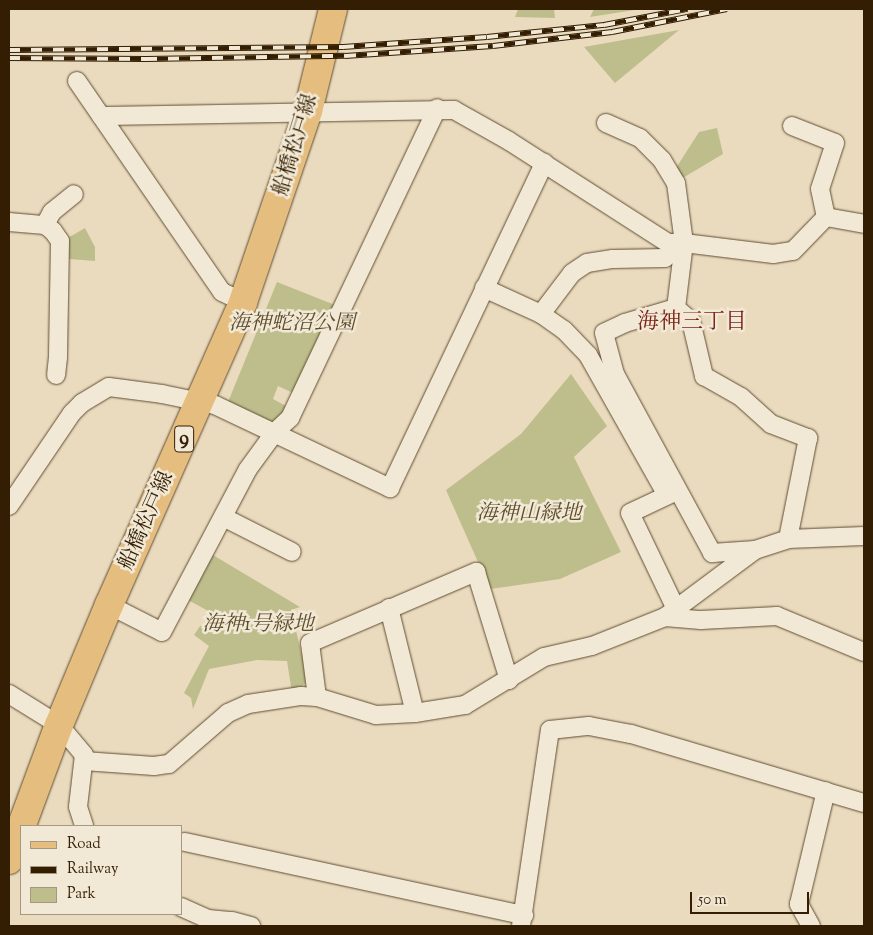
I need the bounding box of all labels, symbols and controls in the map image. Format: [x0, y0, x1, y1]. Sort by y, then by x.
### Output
street label: 船橋松戸線 [269, 91, 323, 199]
park label: 海神蛇沼公園 [229, 311, 355, 337]
district label: 海神三丁目 [637, 311, 747, 337]
road number: 9 [174, 422, 194, 456]
street label: 船橋松戸線 [114, 468, 180, 574]
park label: 海神山緑地 [477, 501, 581, 527]
park label: 海神1号緑地 [202, 612, 314, 638]
legend [20, 825, 182, 915]
text: Road [67, 834, 101, 855]
text: Railway [67, 859, 118, 880]
scale bar [693, 882, 812, 914]
text: Park [67, 884, 96, 905]
text: 50 m [698, 890, 727, 911]

